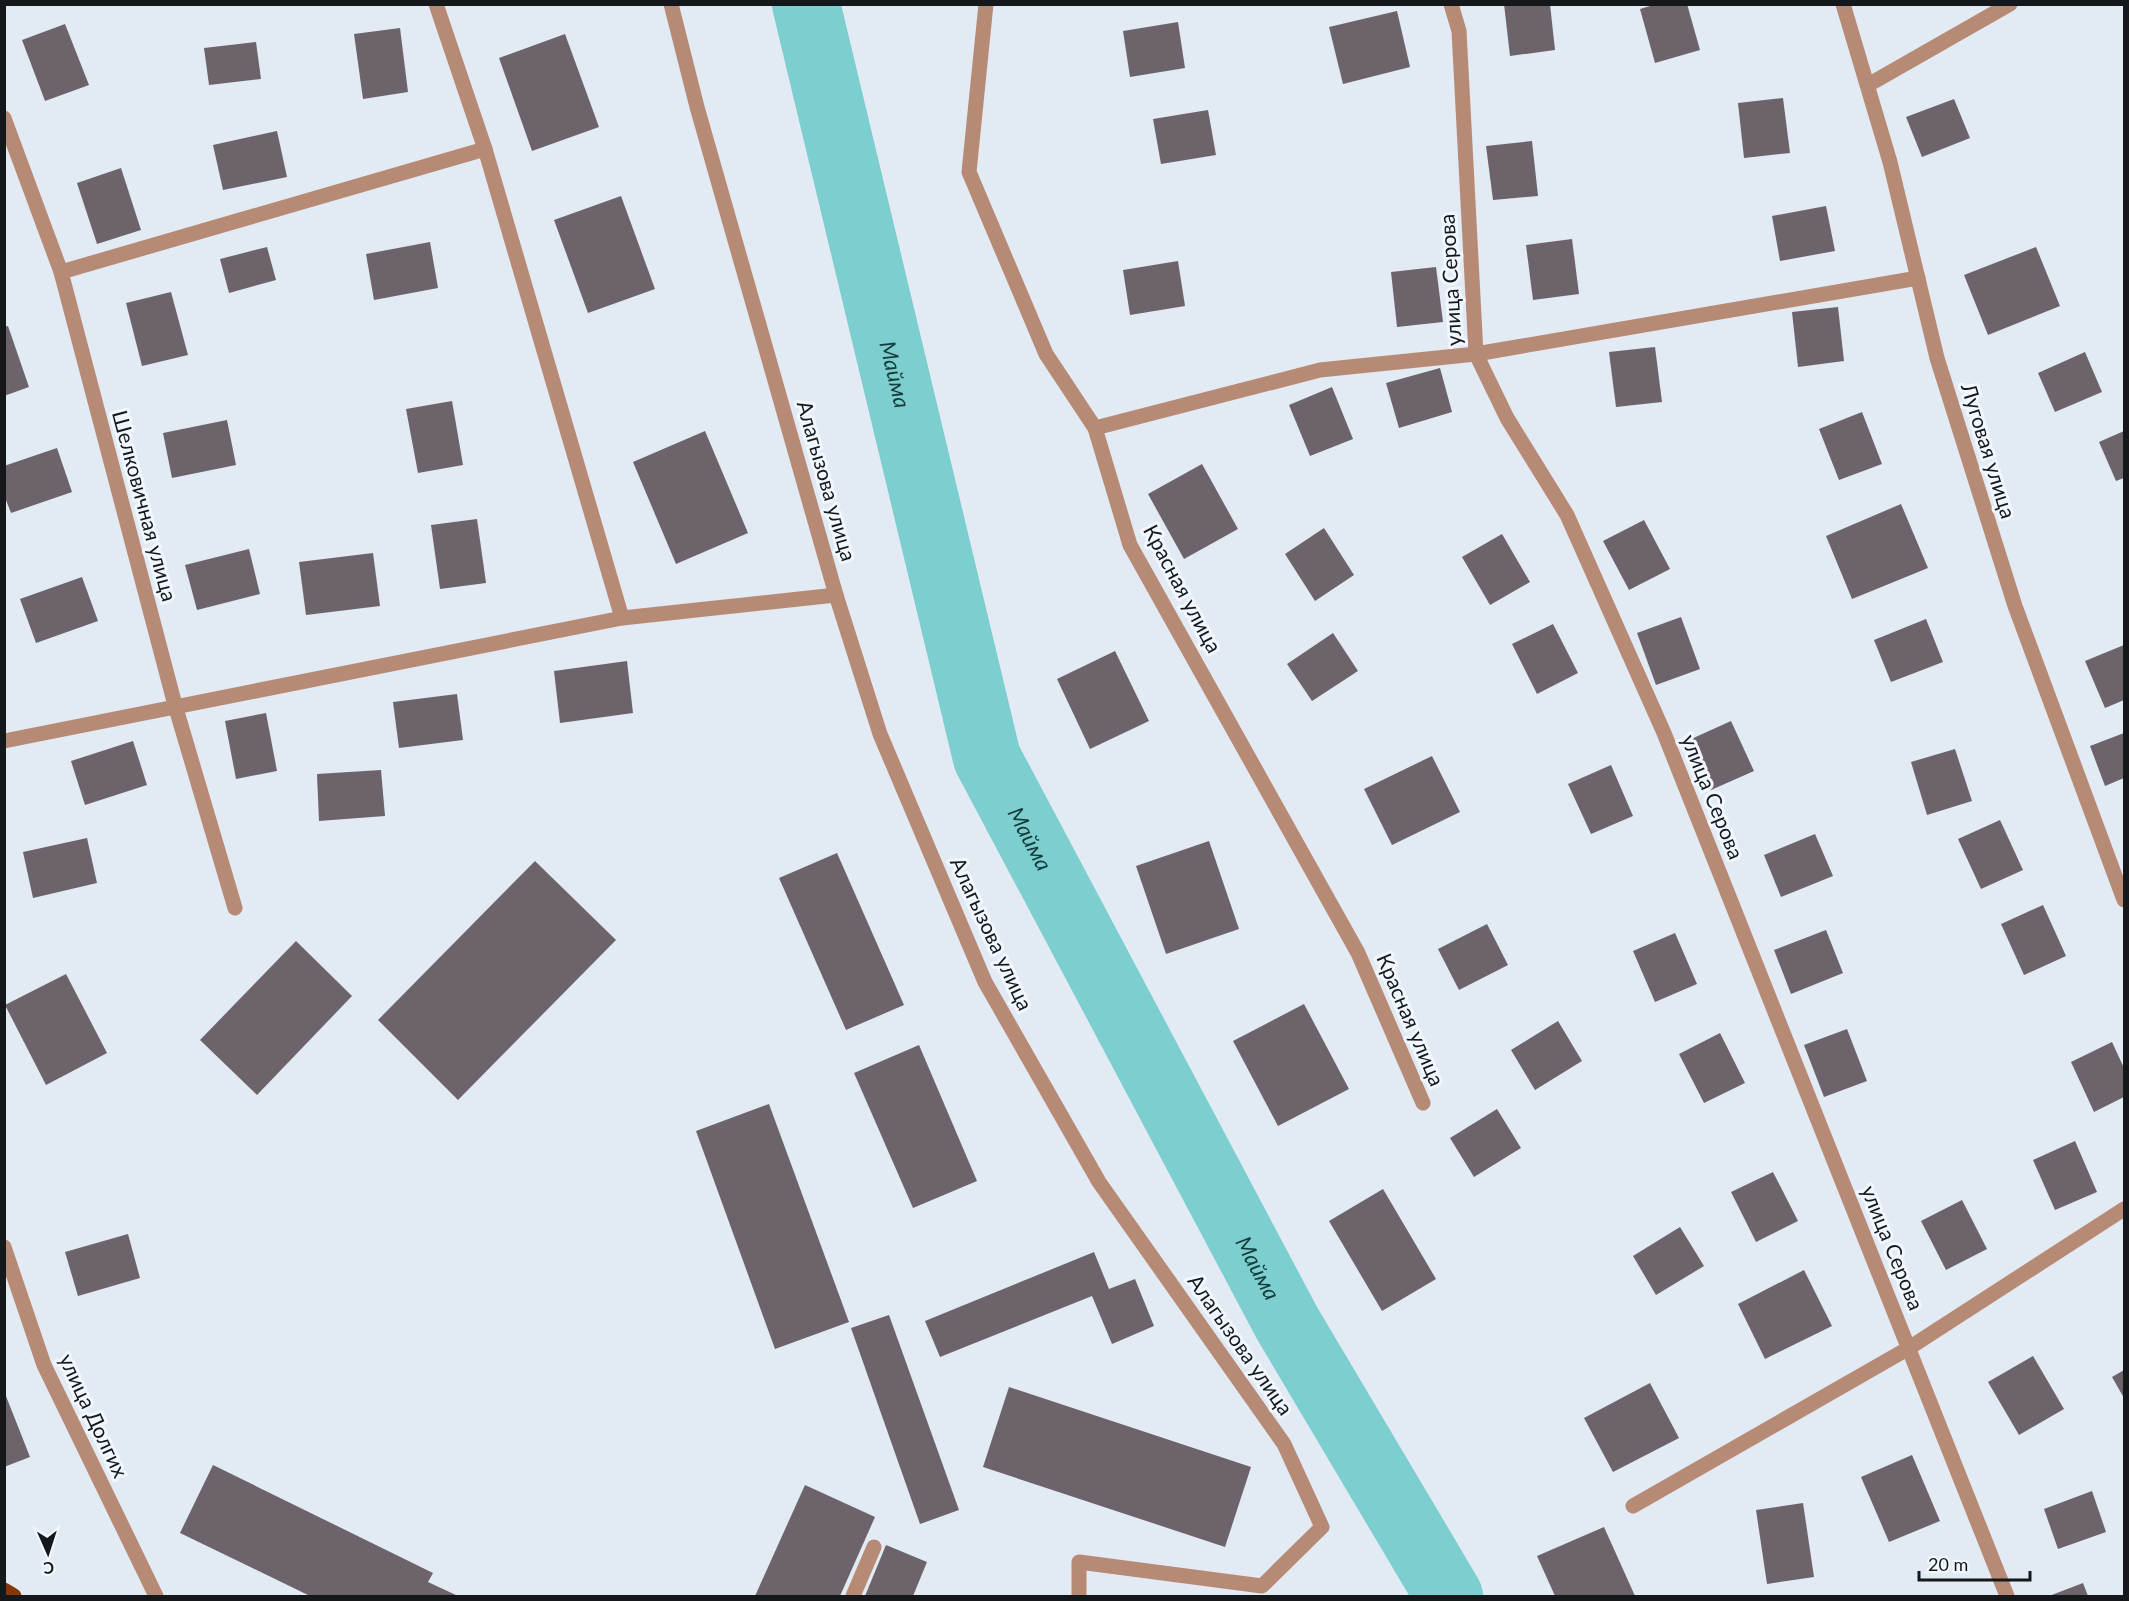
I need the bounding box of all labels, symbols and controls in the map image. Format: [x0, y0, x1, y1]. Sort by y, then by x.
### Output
street label: улица Серова [1434, 213, 1465, 347]
water label: Майма [874, 338, 916, 411]
street label: Луговая улица [1957, 379, 2022, 521]
street label: Алагызова улица [793, 397, 862, 564]
street label: Шелковичная улица [108, 407, 183, 604]
street label: Красная улица [1139, 520, 1228, 657]
street label: улица Серова [1677, 730, 1750, 862]
water label: Майма [1002, 802, 1058, 875]
street label: Алагызова улица [946, 853, 1039, 1014]
street label: Красная улица [1372, 949, 1451, 1089]
street label: улица Серова [1857, 1181, 1930, 1313]
water label: Майма [1230, 1231, 1286, 1304]
street label: Алагызова улица [1183, 1269, 1299, 1419]
street label: улица Долгих [55, 1349, 134, 1482]
north arrow [18, 1523, 78, 1583]
scale bar [1919, 1544, 2030, 1582]
text: 20 m [1928, 1553, 1968, 1575]
text: С [43, 1559, 55, 1578]

